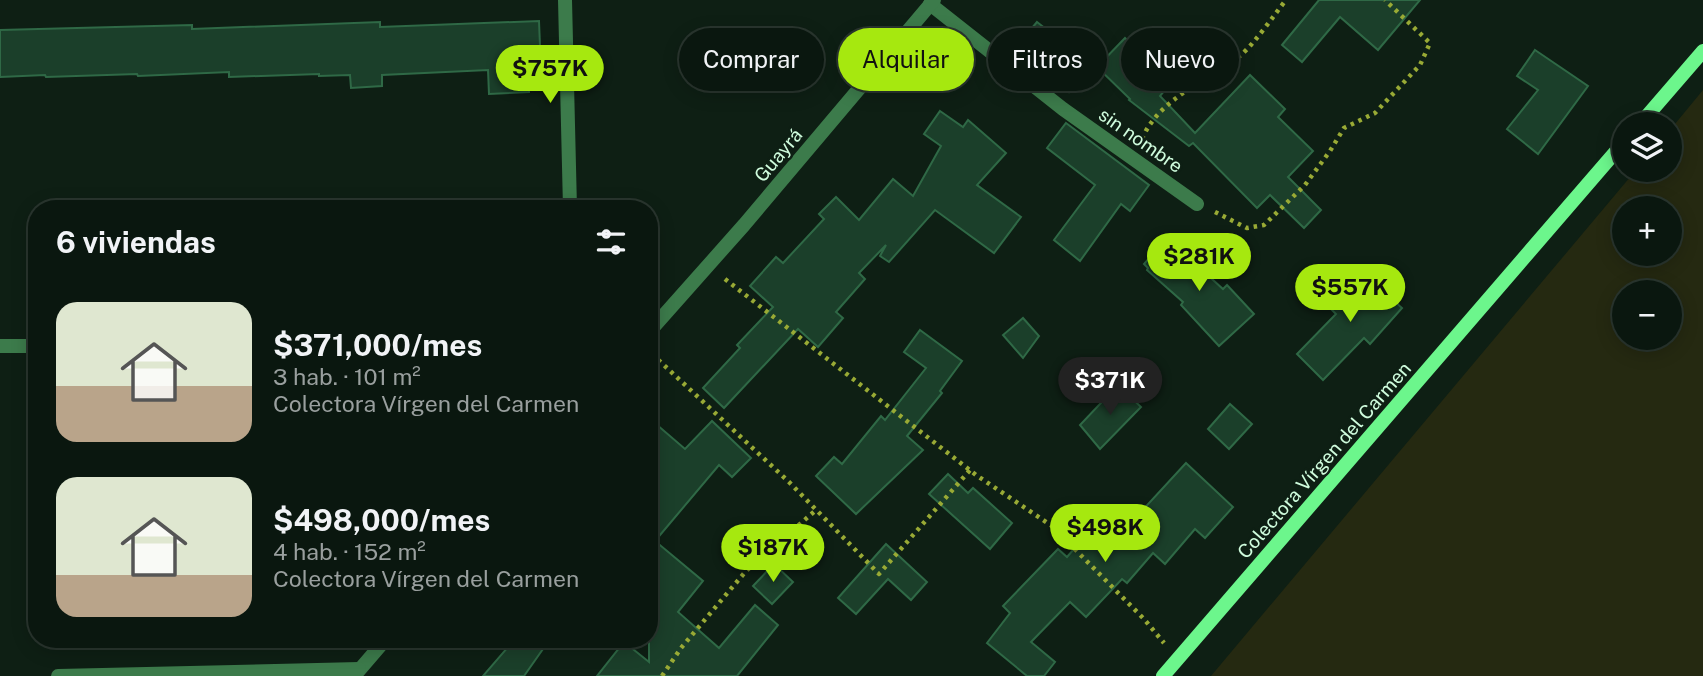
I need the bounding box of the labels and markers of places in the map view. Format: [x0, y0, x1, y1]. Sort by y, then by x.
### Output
pin: $757K [501, 46, 599, 105]
pin: $281K [1150, 233, 1248, 293]
pin: $557K [1301, 264, 1399, 324]
pin: $371K [1061, 358, 1159, 417]
pin: $498K [1056, 504, 1154, 564]
pin: $187K [724, 524, 822, 584]

